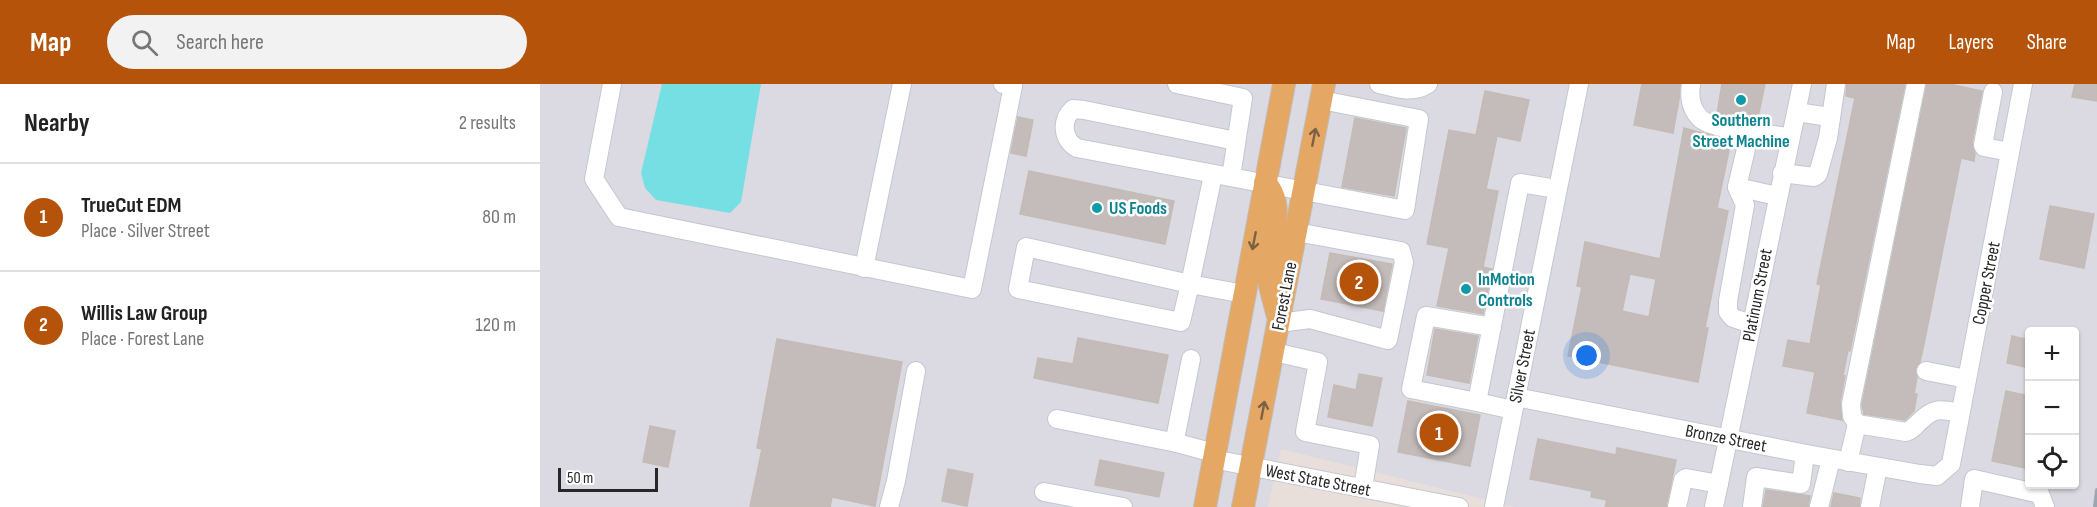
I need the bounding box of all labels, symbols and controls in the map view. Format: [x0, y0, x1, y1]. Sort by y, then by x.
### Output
search box [107, 15, 527, 69]
text: Map [30, 26, 71, 59]
icon: search [128, 26, 161, 59]
text: Search here [176, 29, 264, 56]
text: Map [1886, 30, 1915, 55]
text: Layers [1948, 30, 1994, 55]
text: Share [2027, 30, 2067, 55]
marker: Southern Street Machine [1734, 93, 1748, 107]
text: Nearby [24, 108, 90, 139]
place label: Southern Street Machine [1692, 110, 1790, 152]
text: 2 results [459, 111, 516, 135]
one-way arrow [1309, 128, 1320, 147]
text: TrueCut EDM [81, 192, 181, 219]
place label: US Foods [1109, 198, 1167, 219]
marker: US Foods [1090, 201, 1104, 215]
text: 1 [40, 205, 47, 229]
text: 80 m [482, 205, 516, 229]
text: Place · Silver Street [81, 219, 210, 243]
one-way arrow [1248, 230, 1259, 250]
street label: Copper Street [1968, 239, 2005, 326]
street label: Platinum Street [1738, 246, 1777, 343]
street label: Forest Lane [1268, 260, 1301, 332]
pin: 2 [1340, 260, 1378, 304]
place label: InMotion Controls [1478, 269, 1535, 311]
marker: InMotion Controls [1459, 282, 1473, 296]
text: Willis Law Group [81, 300, 208, 327]
text: 2 [39, 313, 48, 337]
text: 120 m [476, 313, 516, 337]
text: Place · Forest Lane [81, 327, 204, 351]
street label: Silver Street [1505, 327, 1540, 405]
map controls [2025, 327, 2079, 489]
button: + [2025, 327, 2079, 381]
your location [1572, 341, 1601, 370]
button: − [2025, 381, 2079, 435]
one-way arrow [1258, 400, 1269, 420]
pin: 1 [1420, 410, 1458, 456]
street label: Bronze Street [1683, 420, 1769, 457]
button: locate [2025, 435, 2079, 489]
street label: West State Street [1263, 460, 1373, 501]
scale bar [558, 465, 658, 492]
text: 50 m [567, 469, 593, 488]

